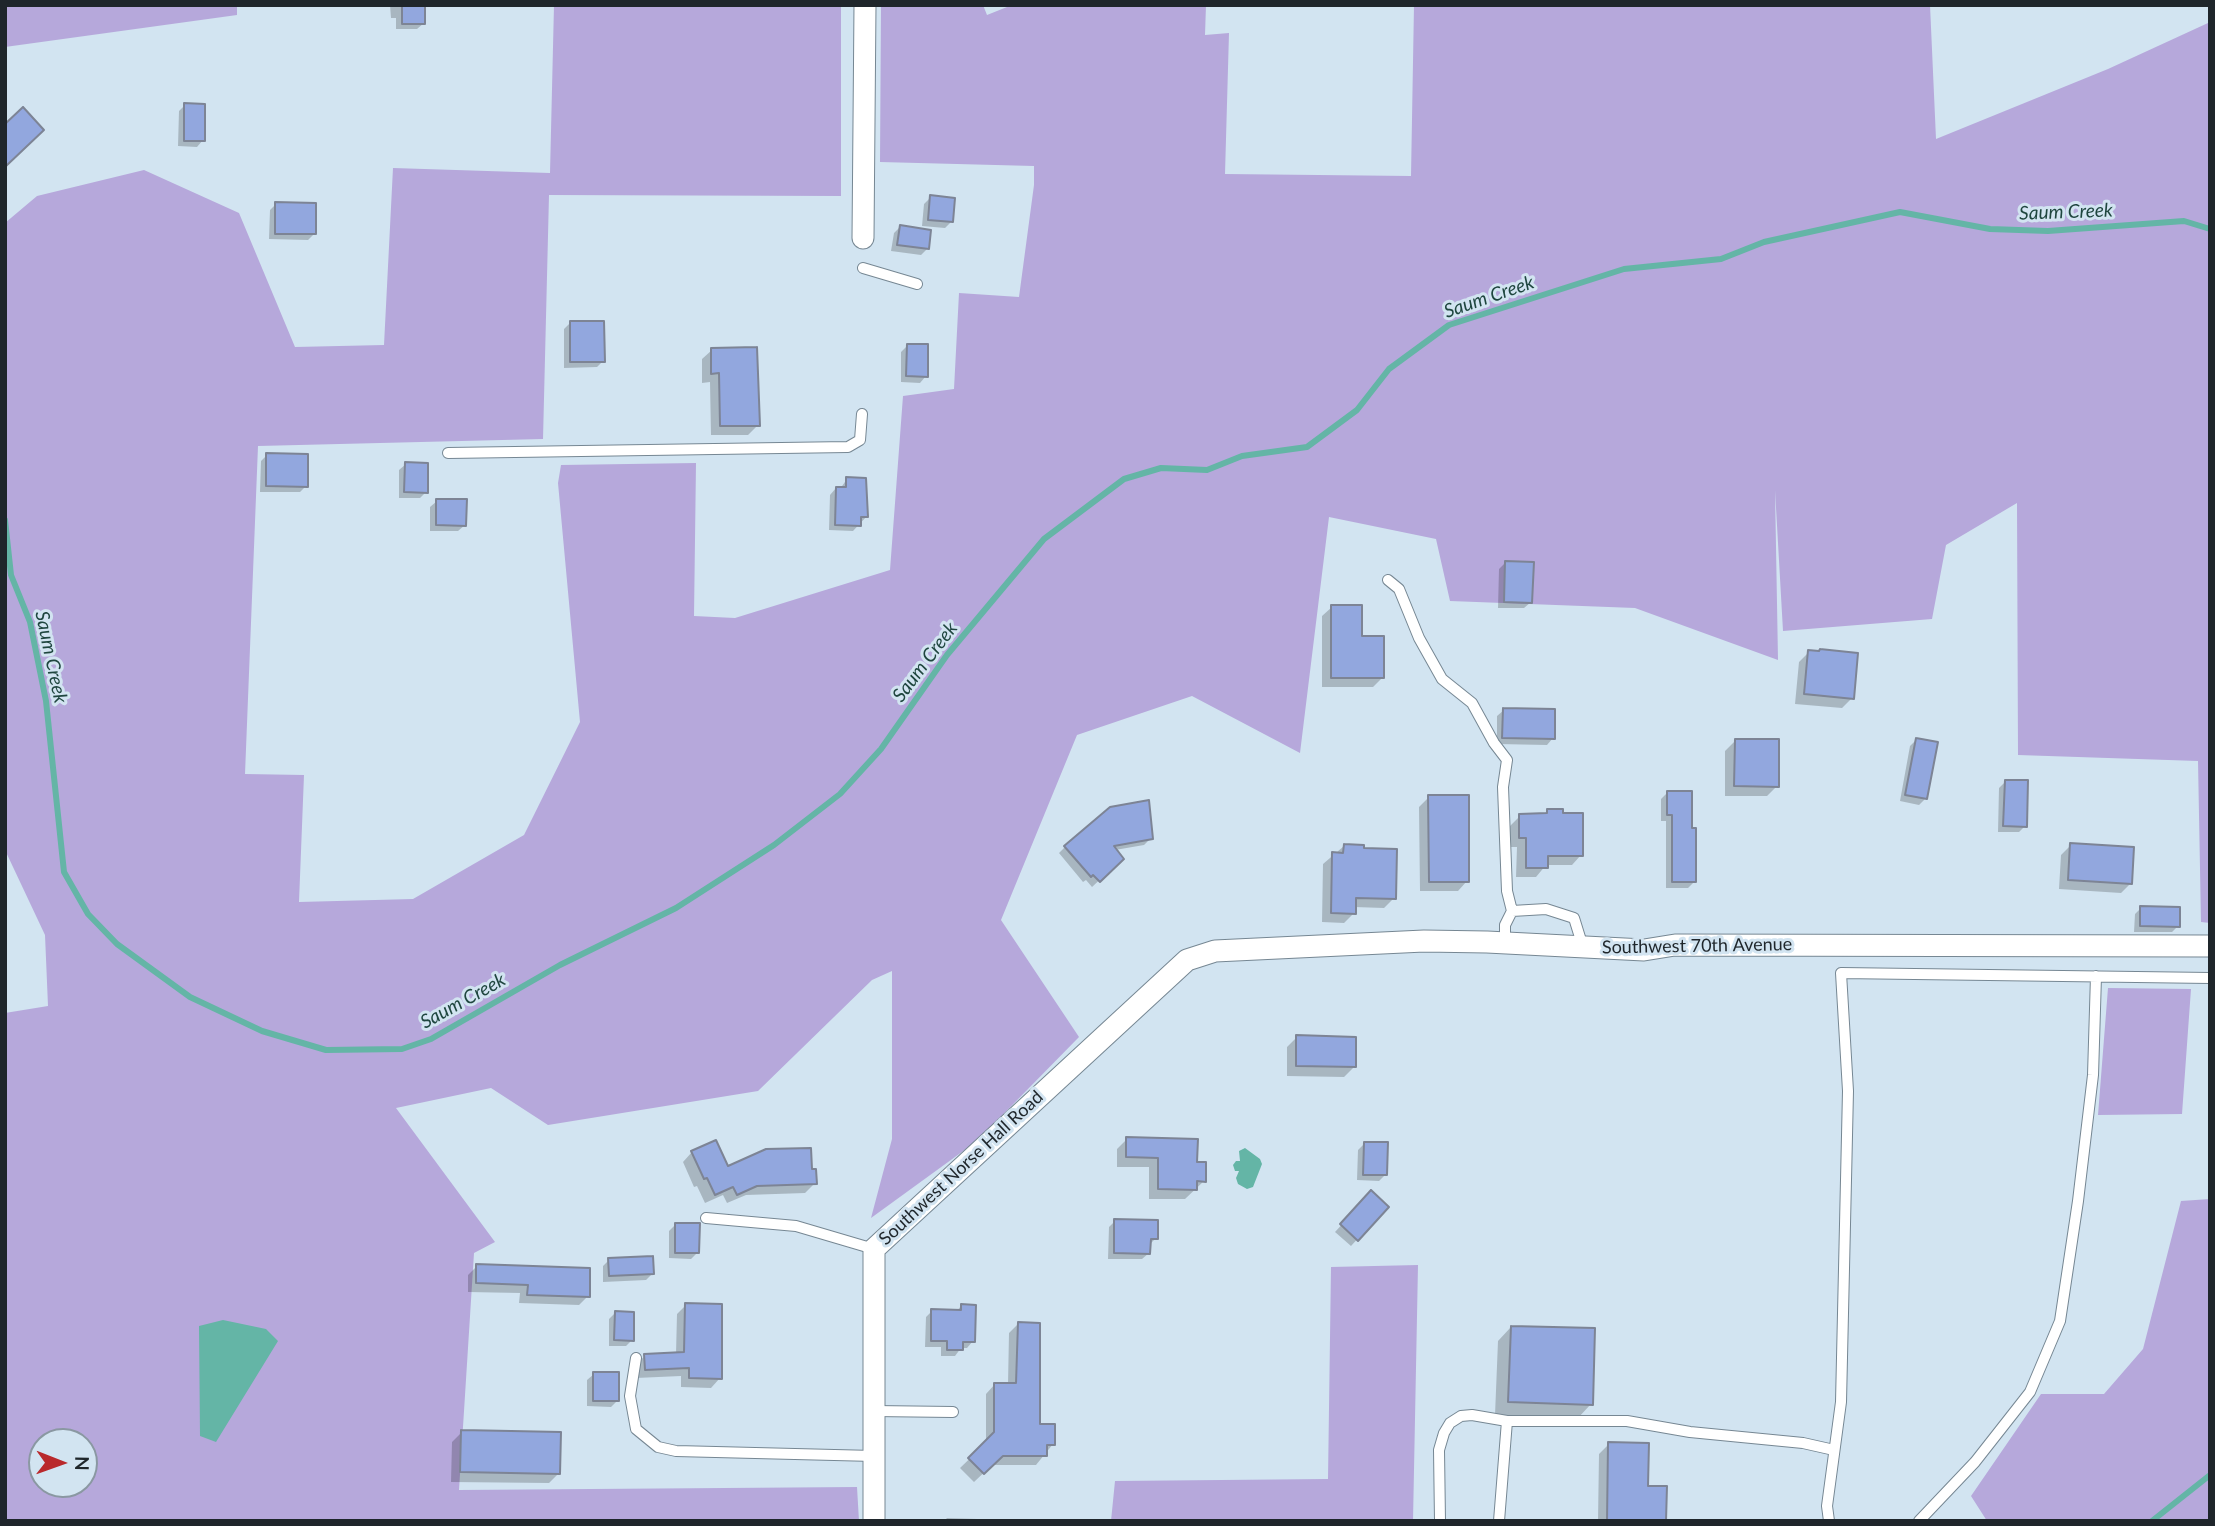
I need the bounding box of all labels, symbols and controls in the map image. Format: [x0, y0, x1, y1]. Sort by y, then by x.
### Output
water label: Saum Creek [2019, 199, 2113, 225]
water label: Saum Creek [1441, 271, 1537, 323]
water label: Saum Creek [30, 609, 72, 705]
water label: Saum Creek [888, 618, 962, 706]
street label: Southwest 70th Avenue [1602, 934, 1792, 958]
water label: Saum Creek [416, 968, 510, 1034]
street label: Southwest Norse Hall Road [875, 1086, 1047, 1250]
north arrow [28, 1428, 98, 1498]
text: N [71, 1456, 94, 1471]

